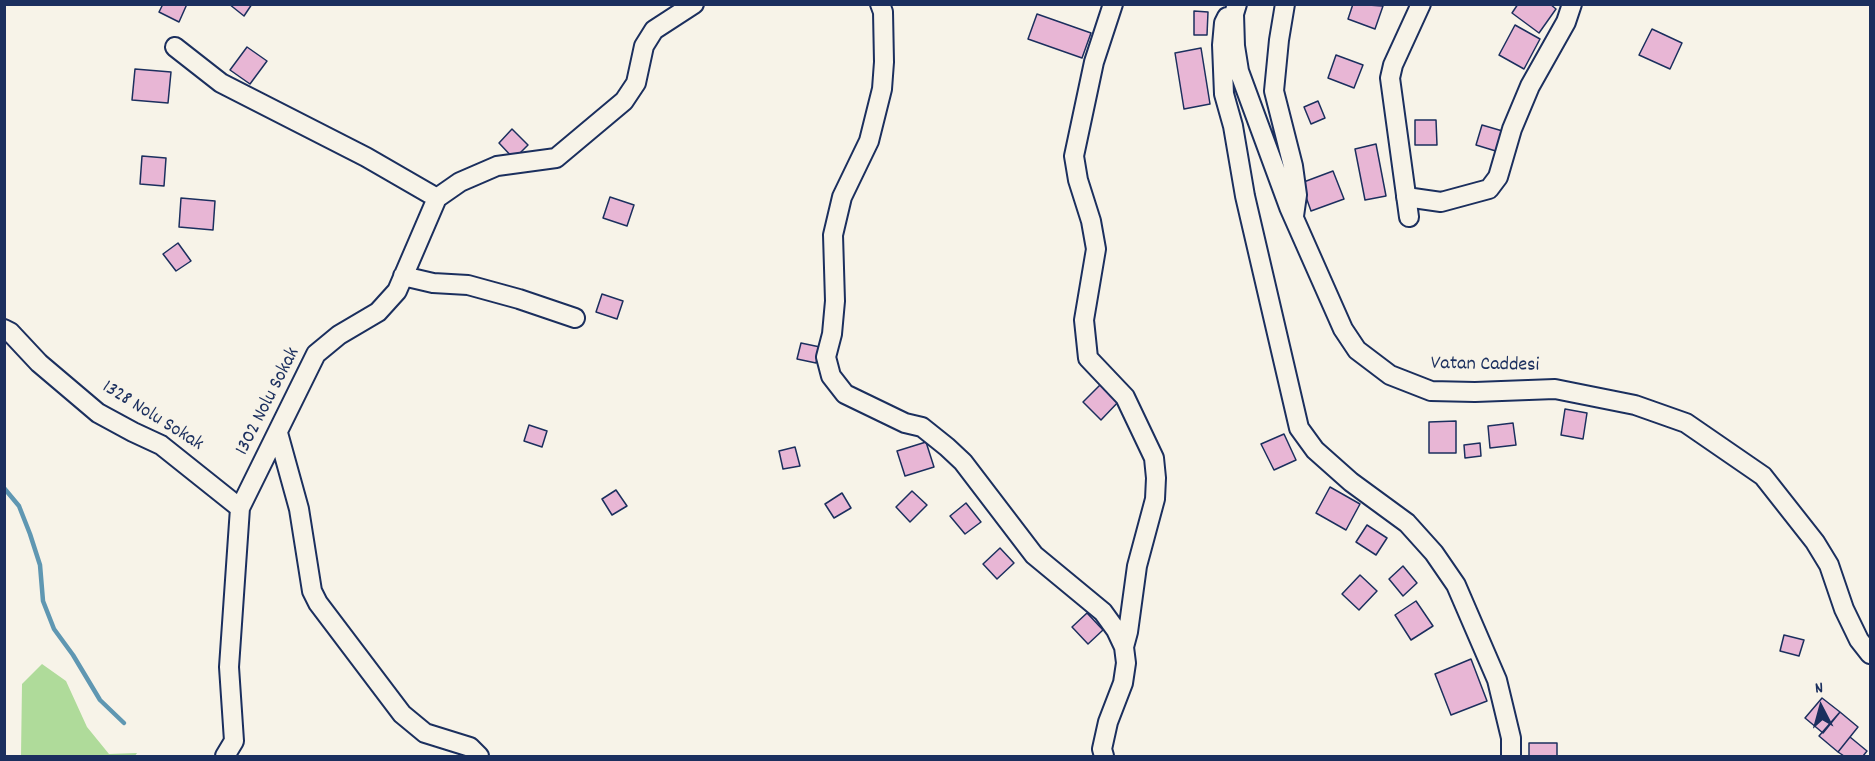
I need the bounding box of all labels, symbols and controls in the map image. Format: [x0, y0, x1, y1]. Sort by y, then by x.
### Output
street label: 1302 Nolu Sokak [232, 344, 306, 460]
street label: Vatan Caddesi [1431, 353, 1539, 379]
street label: 1328 Nolu Sokak [97, 376, 207, 458]
north arrow [1791, 677, 1851, 737]
text: N [1814, 677, 1824, 700]

